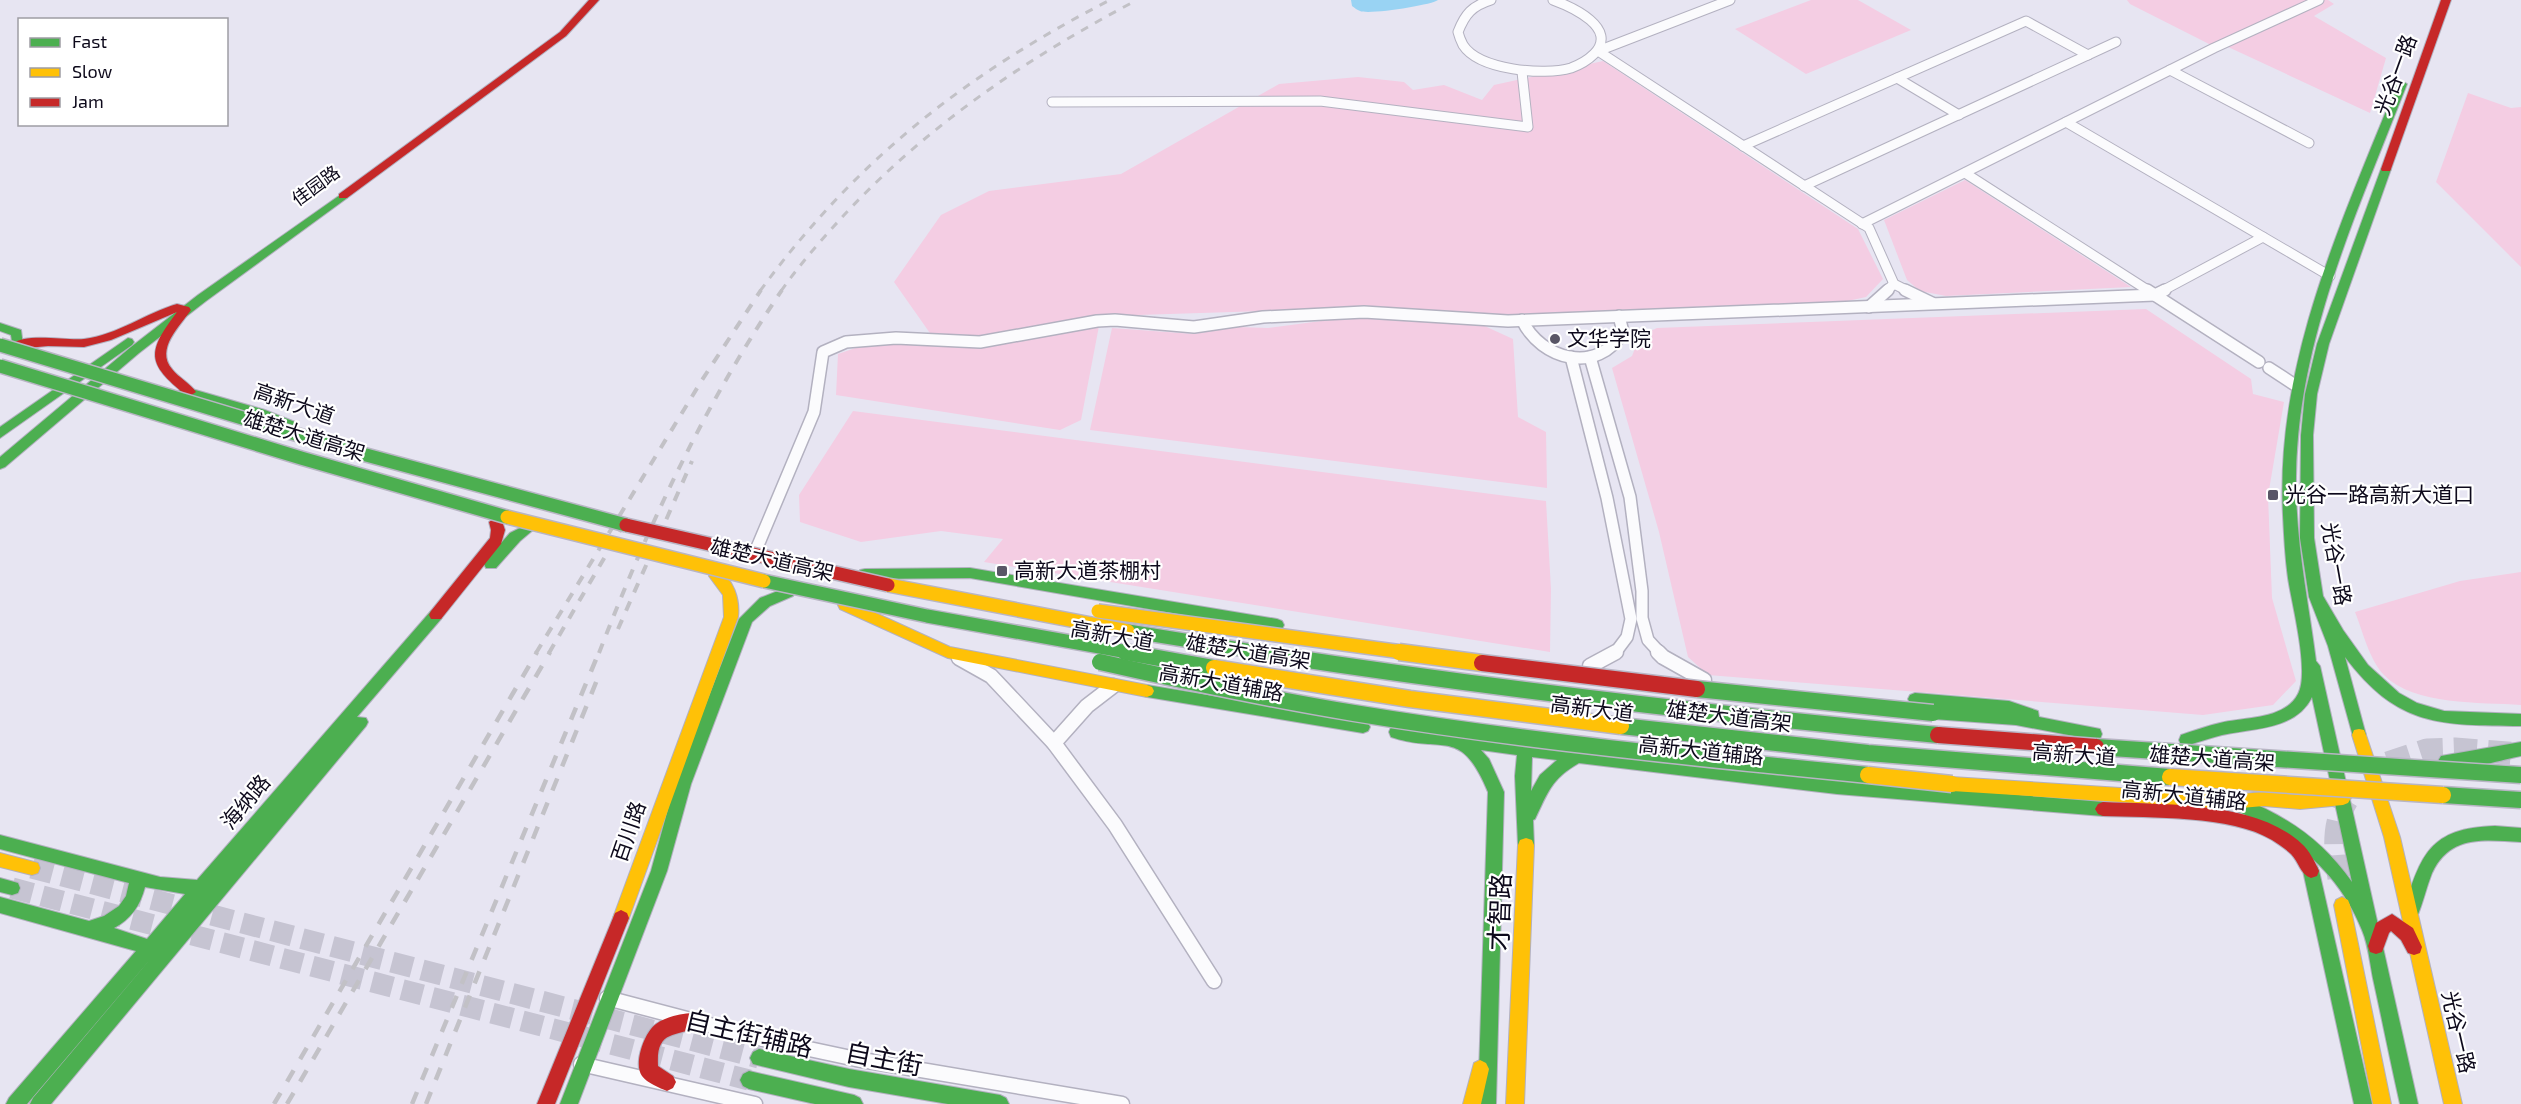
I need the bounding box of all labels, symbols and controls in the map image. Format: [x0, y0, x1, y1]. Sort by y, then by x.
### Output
legend [18, 18, 228, 126]
text: Fast [72, 30, 107, 52]
street label: 光谷一路 [2368, 31, 2421, 118]
text: Slow [72, 60, 113, 82]
text: Jam [72, 90, 104, 112]
street label: 佳园路 [287, 160, 344, 210]
place label: 文华学院 [1567, 325, 1651, 350]
marker: 文华学院 [1548, 332, 1562, 346]
street label: 高新大道 [251, 377, 338, 428]
street label: 雄楚大道高架 [241, 404, 368, 465]
place label: 光谷一路高新大道口 [2285, 481, 2474, 506]
marker: 光谷一路高新大道口 [2266, 488, 2280, 502]
street label: 光谷一路 [2318, 520, 2357, 607]
street label: 雄楚大道高架 [708, 532, 837, 585]
place label: 高新大道茶棚村 [1014, 557, 1161, 582]
marker: 高新大道茶棚村 [995, 564, 1009, 578]
street label: 高新大道 [1069, 615, 1156, 654]
street label: 雄楚大道高架 [1184, 628, 1312, 673]
street label: 高新大道辅路 [1157, 658, 1285, 705]
street label: 高新大道 [1549, 690, 1635, 725]
street label: 雄楚大道高架 [1665, 695, 1793, 736]
street label: 高新大道辅路 [1637, 730, 1765, 769]
street label: 高新大道 [2031, 738, 2117, 769]
street label: 雄楚大道高架 [2148, 741, 2276, 774]
street label: 海纳路 [215, 769, 275, 833]
street label: 高新大道辅路 [2120, 775, 2248, 814]
street label: 百川路 [606, 798, 650, 865]
street label: 才智路 [1482, 872, 1515, 951]
street label: 光谷一路 [2438, 988, 2481, 1075]
street label: 自主街辅路 [683, 1003, 816, 1062]
street label: 自主街 [843, 1035, 926, 1080]

